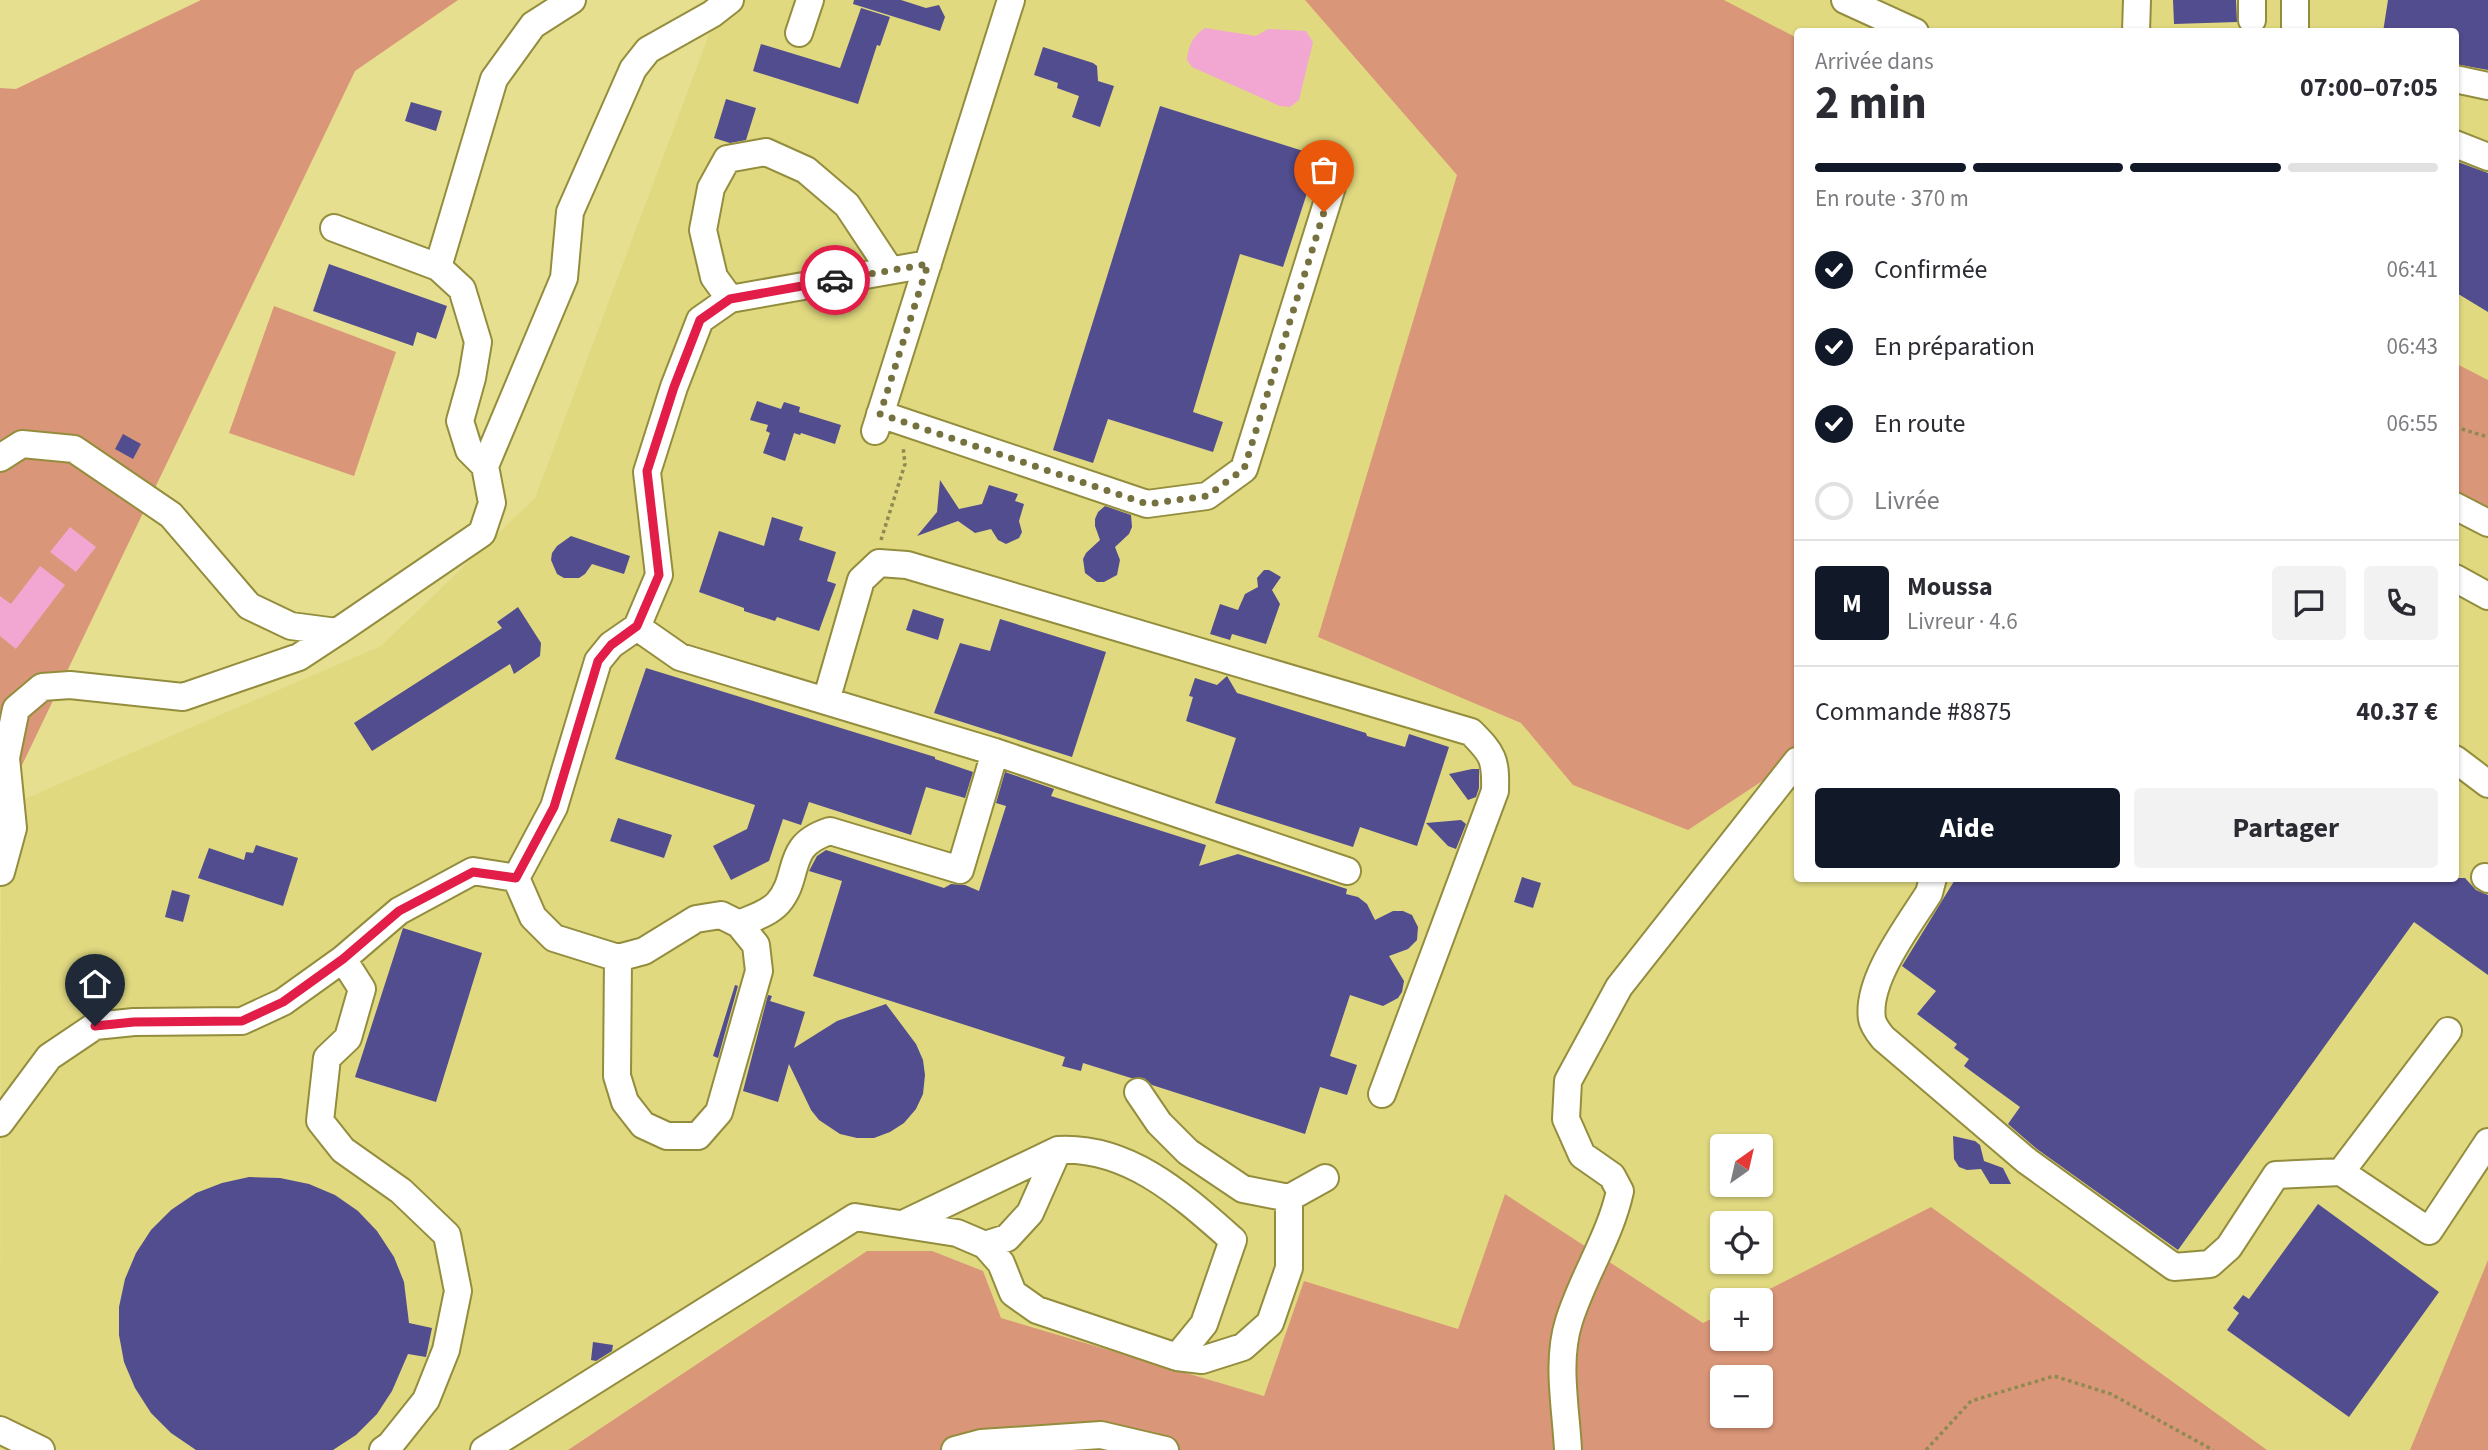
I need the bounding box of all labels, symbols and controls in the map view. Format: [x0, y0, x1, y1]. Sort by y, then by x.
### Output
text: Arrivée dans [1815, 45, 1934, 78]
text: 07:00–07:05 [2300, 69, 2438, 106]
text: 2 min [1815, 71, 1927, 136]
pin [1294, 140, 1354, 212]
icon: bag [1305, 151, 1343, 189]
text: En route · 370 m [1815, 182, 1969, 215]
courier [800, 245, 870, 315]
icon: check [1815, 251, 1853, 289]
text: Confirmée [1874, 251, 1988, 288]
text: 06:41 [2387, 253, 2438, 286]
icon: car [816, 261, 854, 299]
icon: check [1815, 328, 1853, 366]
text: En préparation [1874, 328, 2035, 365]
text: 06:43 [2387, 330, 2438, 363]
icon: check [1815, 405, 1853, 443]
text: En route [1874, 405, 1965, 442]
text: 06:55 [2387, 407, 2438, 440]
text: Livrée [1874, 482, 1940, 519]
button: chat [2272, 566, 2346, 640]
button: phone [2364, 566, 2438, 640]
text: Moussa [1907, 568, 1993, 605]
text: M [1842, 585, 1862, 622]
text: Livreur · 4.6 [1907, 605, 2018, 638]
text: Commande #8875 [1815, 693, 2012, 730]
text: 40.37 € [2356, 693, 2438, 730]
button: Aide [1815, 788, 2120, 868]
button: Partager [2134, 788, 2438, 868]
pin [65, 954, 125, 1026]
icon: home [76, 965, 114, 1003]
north arrow [1710, 1134, 1773, 1197]
map controls [1710, 1134, 1773, 1428]
button: locate [1710, 1211, 1773, 1274]
button: + [1710, 1288, 1773, 1351]
button: − [1710, 1365, 1773, 1428]

